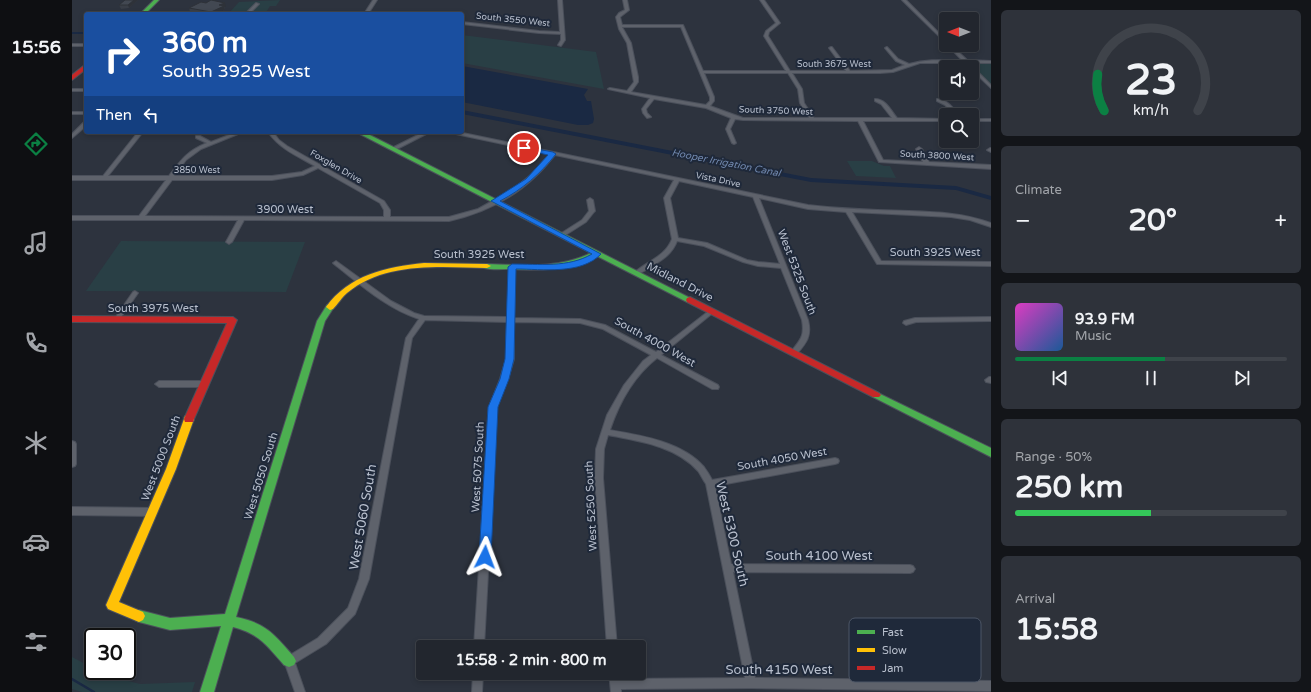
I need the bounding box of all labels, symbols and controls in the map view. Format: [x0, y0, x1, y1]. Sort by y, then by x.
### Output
street label: South 3550 West [476, 11, 551, 29]
north arrow [939, 12, 979, 52]
map controls [939, 12, 979, 148]
text: 360 m [162, 26, 248, 60]
icon: right [96, 28, 148, 80]
text: 15:56 [11, 36, 61, 58]
text: 23 [1125, 56, 1177, 106]
street label: South 3675 West [797, 59, 872, 70]
text: South 3925 West [162, 60, 310, 82]
button: sound [939, 60, 979, 100]
text: km/h [1133, 102, 1169, 119]
icon: left [140, 104, 162, 126]
street label: South 3750 West [739, 104, 814, 118]
text: Then [96, 106, 132, 124]
button: search [939, 108, 979, 148]
icon: directions [22, 130, 50, 158]
pin [507, 131, 541, 165]
icon: arrive [513, 137, 535, 159]
water label: Hooper Irrigation Canal [671, 147, 783, 180]
street label: Foxglen Drive [308, 148, 364, 186]
street label: South 3800 West [900, 149, 975, 163]
street label: 3850 West [174, 165, 221, 176]
street label: Vista Drive [695, 170, 741, 190]
text: Climate [1015, 182, 1062, 198]
text: 20° [1128, 202, 1177, 239]
street label: 3900 West [257, 203, 313, 216]
text: − [1015, 208, 1031, 234]
text: + [1275, 208, 1287, 234]
street label: West 5325 South [775, 227, 819, 317]
icon: music [22, 229, 50, 257]
street label: South 3925 West [890, 246, 980, 259]
street label: South 3925 West [434, 248, 524, 261]
street label: Midland Drive [645, 260, 715, 304]
street label: South 3975 West [108, 302, 198, 315]
text: 93.9 FM [1075, 310, 1135, 328]
street label: South 4000 West [612, 314, 698, 370]
text: Music [1075, 328, 1112, 344]
icon: phone [22, 329, 50, 357]
icon: previous [1049, 367, 1071, 389]
icon: pause [1140, 367, 1162, 389]
icon: next [1231, 367, 1253, 389]
street label: West 5000 South [139, 413, 183, 503]
street label: West 5075 South [469, 421, 487, 513]
icon: climate [22, 429, 50, 457]
street label: West 5050 South [242, 431, 280, 521]
street label: South 4050 West [736, 445, 828, 473]
text: Range · 50% [1015, 449, 1092, 465]
street label: West 5250 South [582, 460, 600, 552]
street label: West 5060 South [346, 463, 380, 571]
text: 250 km [1015, 469, 1123, 506]
street label: West 5300 South [712, 480, 752, 588]
icon: car [22, 528, 50, 556]
position arrow [464, 536, 506, 578]
street label: South 4100 West [765, 548, 873, 564]
text: Arrival [1015, 591, 1055, 607]
text: 15:58 [1015, 611, 1098, 648]
legend [849, 618, 981, 682]
text: Fast [882, 626, 903, 639]
icon: filters [22, 628, 50, 656]
speed limit sign: 30 [84, 628, 136, 680]
text: Slow [882, 644, 907, 657]
text: 15:58 · 2 min · 800 m [456, 651, 606, 669]
street label: South 4150 West [725, 662, 833, 678]
text: Jam [882, 662, 903, 675]

